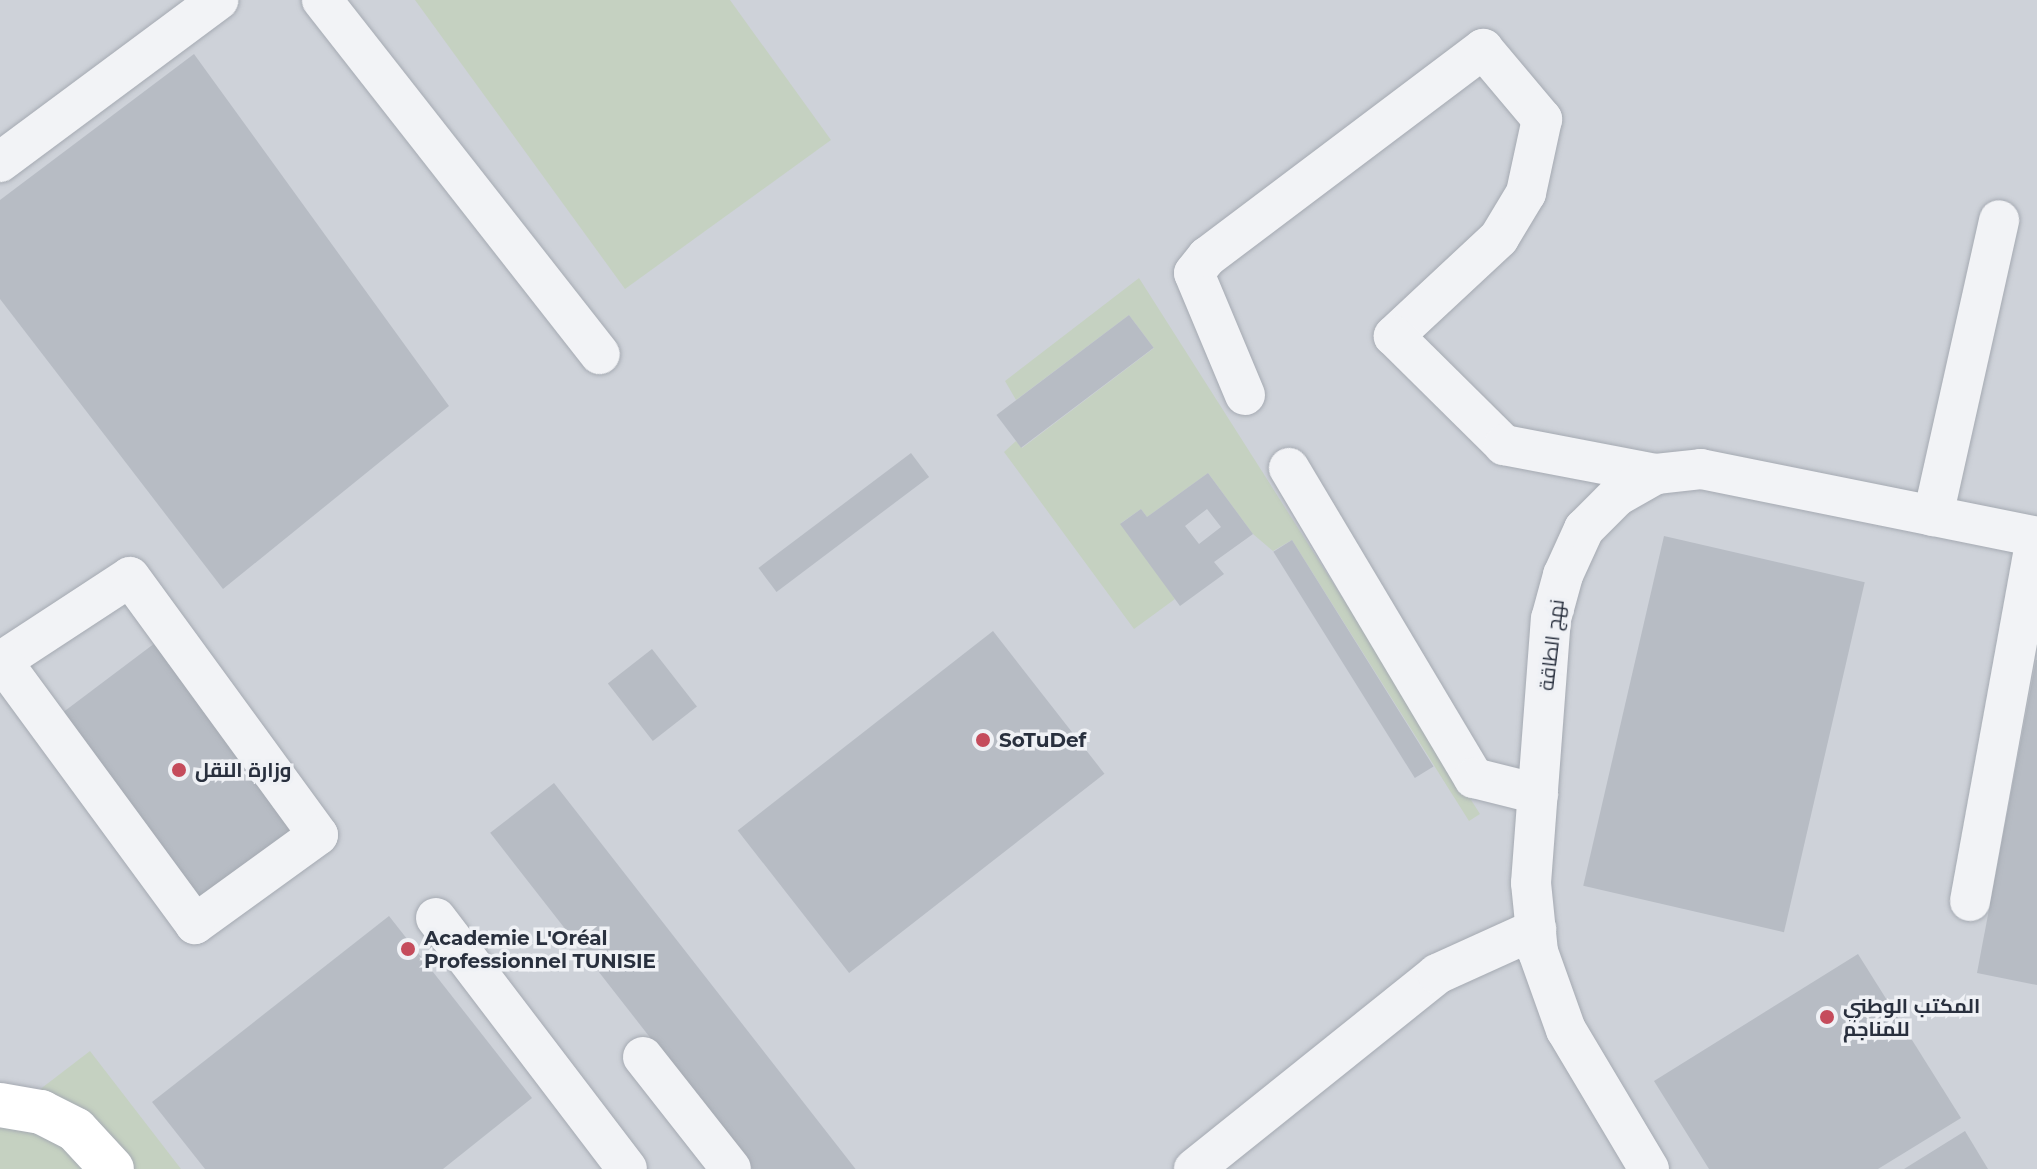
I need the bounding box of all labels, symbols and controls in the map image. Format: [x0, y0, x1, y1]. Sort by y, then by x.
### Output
street label: نهج الطاقة [1534, 598, 1570, 692]
place label: SoTuDef [999, 728, 1086, 752]
marker: SoTuDef [974, 731, 992, 749]
place label: وزارة النقل [195, 758, 292, 782]
marker: وزارة النقل [170, 761, 188, 779]
place label: Academie L'Oréal Professionnel TUNISIE [424, 926, 656, 973]
marker: Academie L'Oréal Professionnel TUNISIE [399, 940, 417, 958]
place label: المكتب الوطني للمناجم [1843, 994, 1980, 1041]
marker: المكتب الوطني للمناجم [1818, 1008, 1836, 1026]

